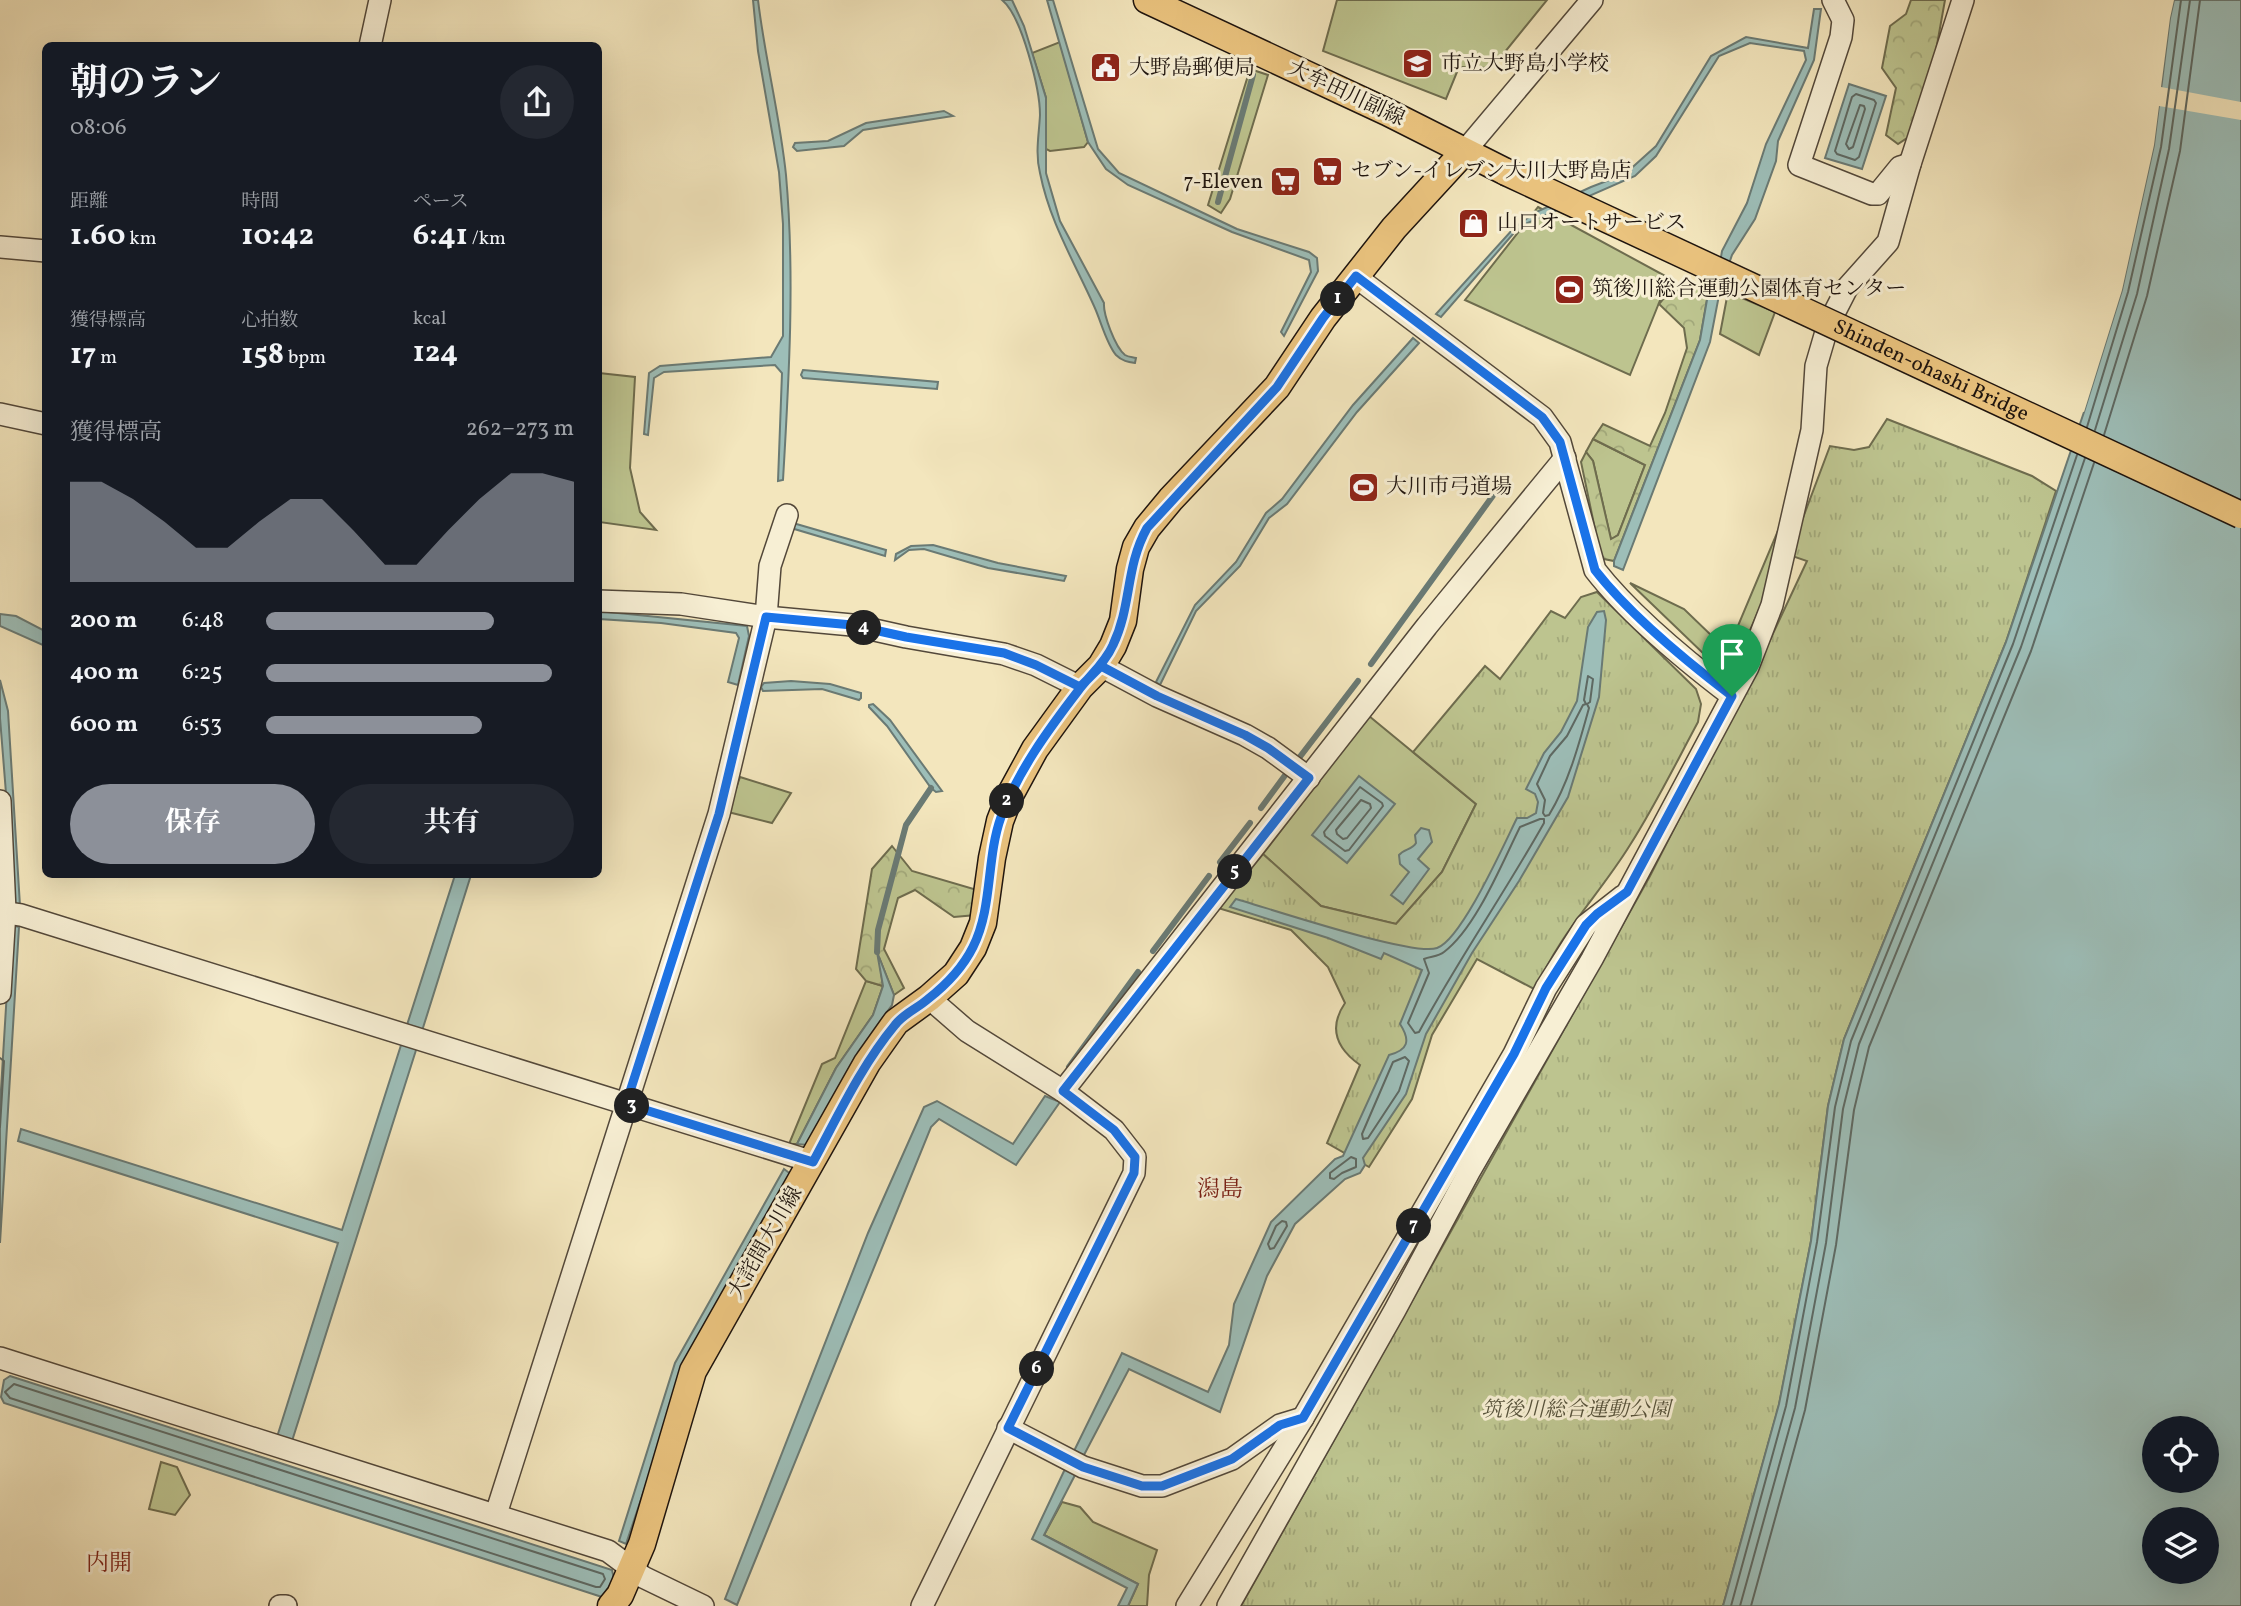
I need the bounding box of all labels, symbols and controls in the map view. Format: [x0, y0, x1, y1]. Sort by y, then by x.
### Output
school or university icon: 市立大野島小学校 [1401, 47, 1435, 81]
place label: 市立大野島小学校 [1441, 50, 1609, 79]
public building icon: 大野島郵便局 [1089, 51, 1123, 85]
place label: 大野島郵便局 [1129, 54, 1255, 83]
street label: 大牟田川副線 [1283, 54, 1409, 134]
text: 朝のラン [70, 59, 222, 112]
button: share [500, 65, 574, 139]
text: 08:06 [70, 112, 127, 144]
supermarket icon: セブン-イレブン大川大野島店 [1311, 154, 1345, 188]
place label: セブン-イレブン大川大野島店 [1351, 157, 1631, 186]
supermarket icon: 7-Eleven [1269, 165, 1303, 199]
place label: 7-Eleven [1183, 168, 1263, 197]
text: 距離 [70, 189, 108, 215]
text: 時間 [241, 189, 279, 215]
text: ペース [413, 189, 469, 215]
shop icon: 山口オートサービス [1457, 206, 1491, 240]
place label: 山口オートサービス [1497, 209, 1686, 238]
text: 1.60 [70, 215, 126, 257]
text: 10:42 [241, 215, 314, 257]
text: 6:41 [413, 215, 468, 257]
text: km [126, 226, 157, 252]
text: /km [468, 226, 506, 252]
sports icon: 筑後川総合運動公園体育センター [1552, 272, 1586, 306]
place label: 筑後川総合運動公園体育センター [1592, 275, 1906, 304]
pin: 1 [1320, 282, 1356, 316]
text: 1 [1334, 285, 1341, 311]
text: kcal [413, 306, 446, 332]
text: 獲得標高 [70, 308, 146, 334]
text: 心拍数 [241, 308, 298, 334]
street label: Shinden-ohashi Bridge [1828, 312, 2034, 429]
text: 124 [413, 332, 458, 374]
text: 17 [70, 334, 96, 376]
text: 158 [241, 334, 284, 376]
text: m [96, 345, 117, 371]
text: bpm [284, 345, 326, 371]
text: 262–273 m [466, 413, 574, 445]
text: 獲得標高 [70, 417, 162, 449]
sports icon: 大川市弓道場 [1346, 470, 1380, 504]
place label: 大川市弓道場 [1386, 473, 1512, 502]
text: 200 m [70, 605, 137, 637]
text: 6:48 [182, 605, 224, 637]
pin: 4 [846, 610, 882, 646]
text: 4 [858, 614, 869, 640]
pin [1702, 624, 1762, 696]
icon: arrive [1713, 635, 1751, 673]
text: 400 m [70, 657, 139, 689]
text: 6:25 [182, 657, 222, 689]
text: 600 m [70, 709, 138, 741]
text: 6:53 [182, 709, 222, 741]
button: 保存 [70, 784, 315, 864]
button: 共有 [329, 784, 574, 864]
pin: 2 [990, 784, 1024, 818]
text: 2 [1002, 787, 1011, 813]
pin: 5 [1218, 854, 1252, 890]
text: 5 [1230, 858, 1239, 884]
pin: 3 [614, 1088, 650, 1124]
text: 3 [627, 1092, 636, 1118]
district label: 潟島 [1197, 1174, 1243, 1206]
street label: 大詫間大川線 [722, 1181, 810, 1305]
pin: 7 [1396, 1208, 1432, 1244]
text: 7 [1409, 1212, 1418, 1238]
pin: 6 [1020, 1352, 1054, 1386]
text: 6 [1031, 1355, 1042, 1381]
park label: 筑後川総合運動公園 [1482, 1396, 1673, 1425]
map controls [2142, 1416, 2219, 1584]
button: locate [2142, 1416, 2219, 1493]
button: layers [2142, 1507, 2219, 1584]
district label: 内開 [86, 1548, 132, 1580]

